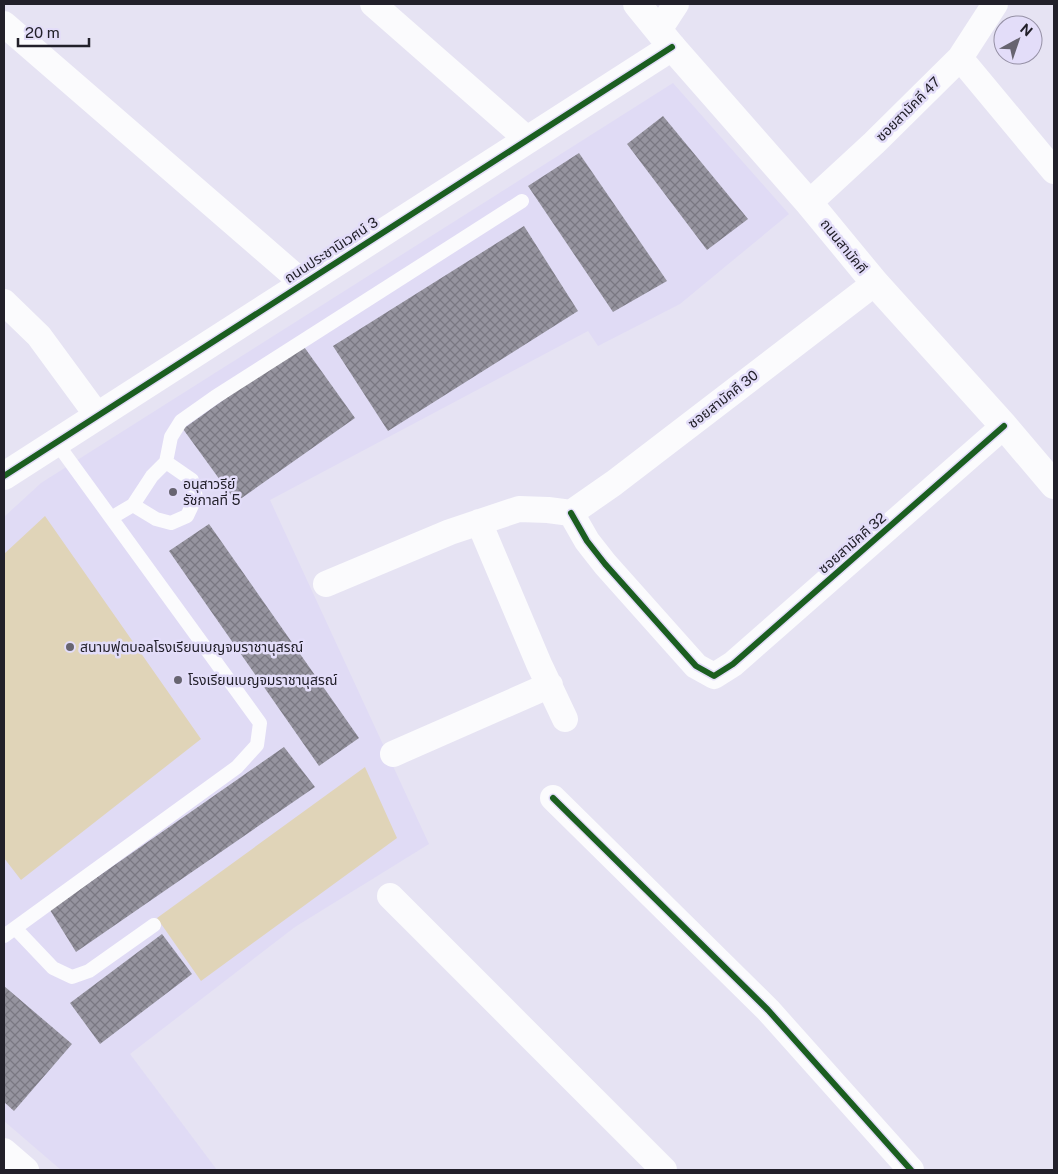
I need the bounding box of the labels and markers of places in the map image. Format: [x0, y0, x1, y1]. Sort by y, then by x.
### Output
place label: อนุสาวรีย์ รัชกาลที่ 5 [183, 476, 241, 508]
marker: อนุสาวรีย์ รัชกาลที่ 5 [167, 486, 179, 498]
place label: สนามฟุตบอลโรงเรียนเบญจมราชานุสรณ์ [80, 639, 303, 656]
marker: สนามฟุตบอลโรงเรียนเบญจมราชานุสรณ์ [64, 641, 76, 653]
place label: โรงเรียนเบญจมราชานุสรณ์ [188, 672, 338, 689]
marker: โรงเรียนเบญจมราชานุสรณ์ [172, 674, 184, 686]

